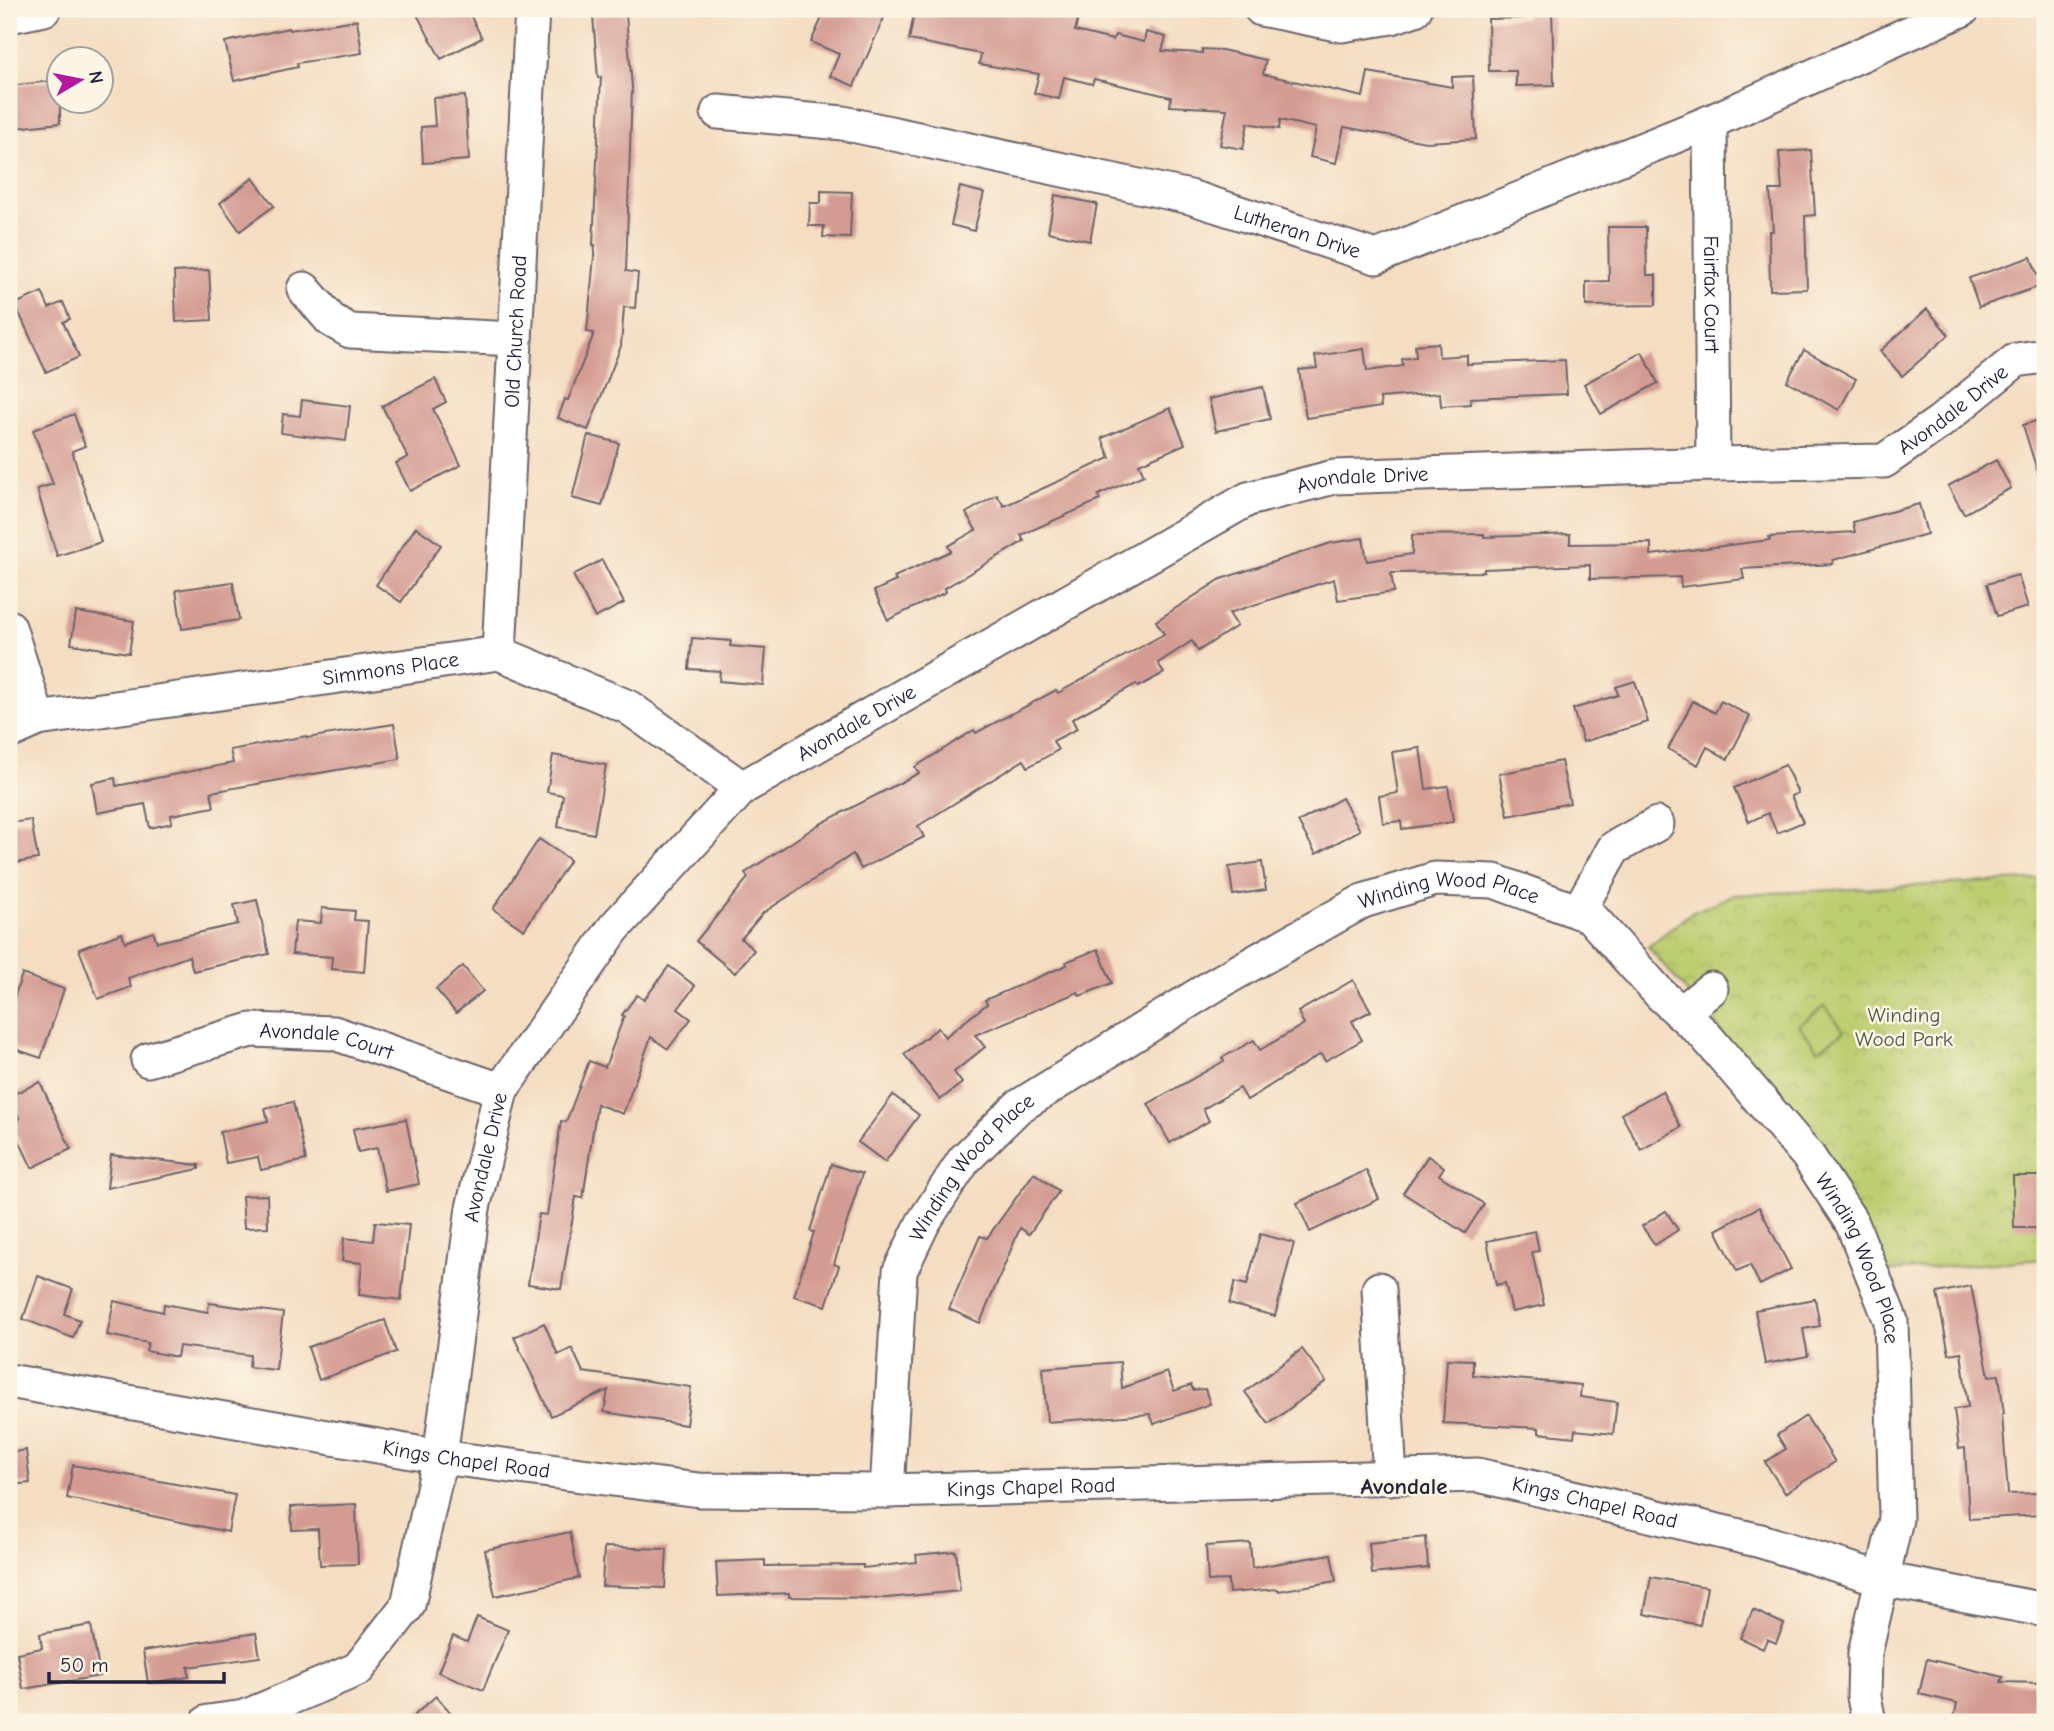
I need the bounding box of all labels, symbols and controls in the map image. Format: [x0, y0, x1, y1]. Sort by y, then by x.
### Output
north arrow [46, 46, 116, 116]
text: N [84, 69, 108, 85]
street label: Lutheran Drive [1231, 200, 1364, 263]
street label: Fairfax Court [1699, 235, 1724, 354]
street label: Old Church Road [500, 255, 531, 408]
street label: Avondale Drive [1893, 360, 2013, 460]
street label: Avondale Drive [1294, 462, 1429, 498]
street label: Simmons Place [321, 647, 460, 690]
street label: Avondale Drive [793, 679, 920, 766]
street label: Winding Wood Place [1355, 867, 1543, 914]
park label: Winding Wood Park [1855, 1003, 1953, 1051]
street label: Avondale Court [259, 1018, 397, 1065]
street label: Winding Wood Place [904, 1088, 1038, 1245]
street label: Avondale Drive [459, 1090, 512, 1224]
street label: Winding Wood Place [1810, 1168, 1904, 1344]
street label: Kings Chapel Road [381, 1435, 551, 1483]
street label: Kings Chapel Road [1510, 1471, 1680, 1533]
street label: Kings Chapel Road [947, 1473, 1116, 1501]
district label: Avondale [1361, 1473, 1447, 1500]
scale bar [49, 1640, 224, 1684]
text: 50 m [60, 1653, 109, 1677]

